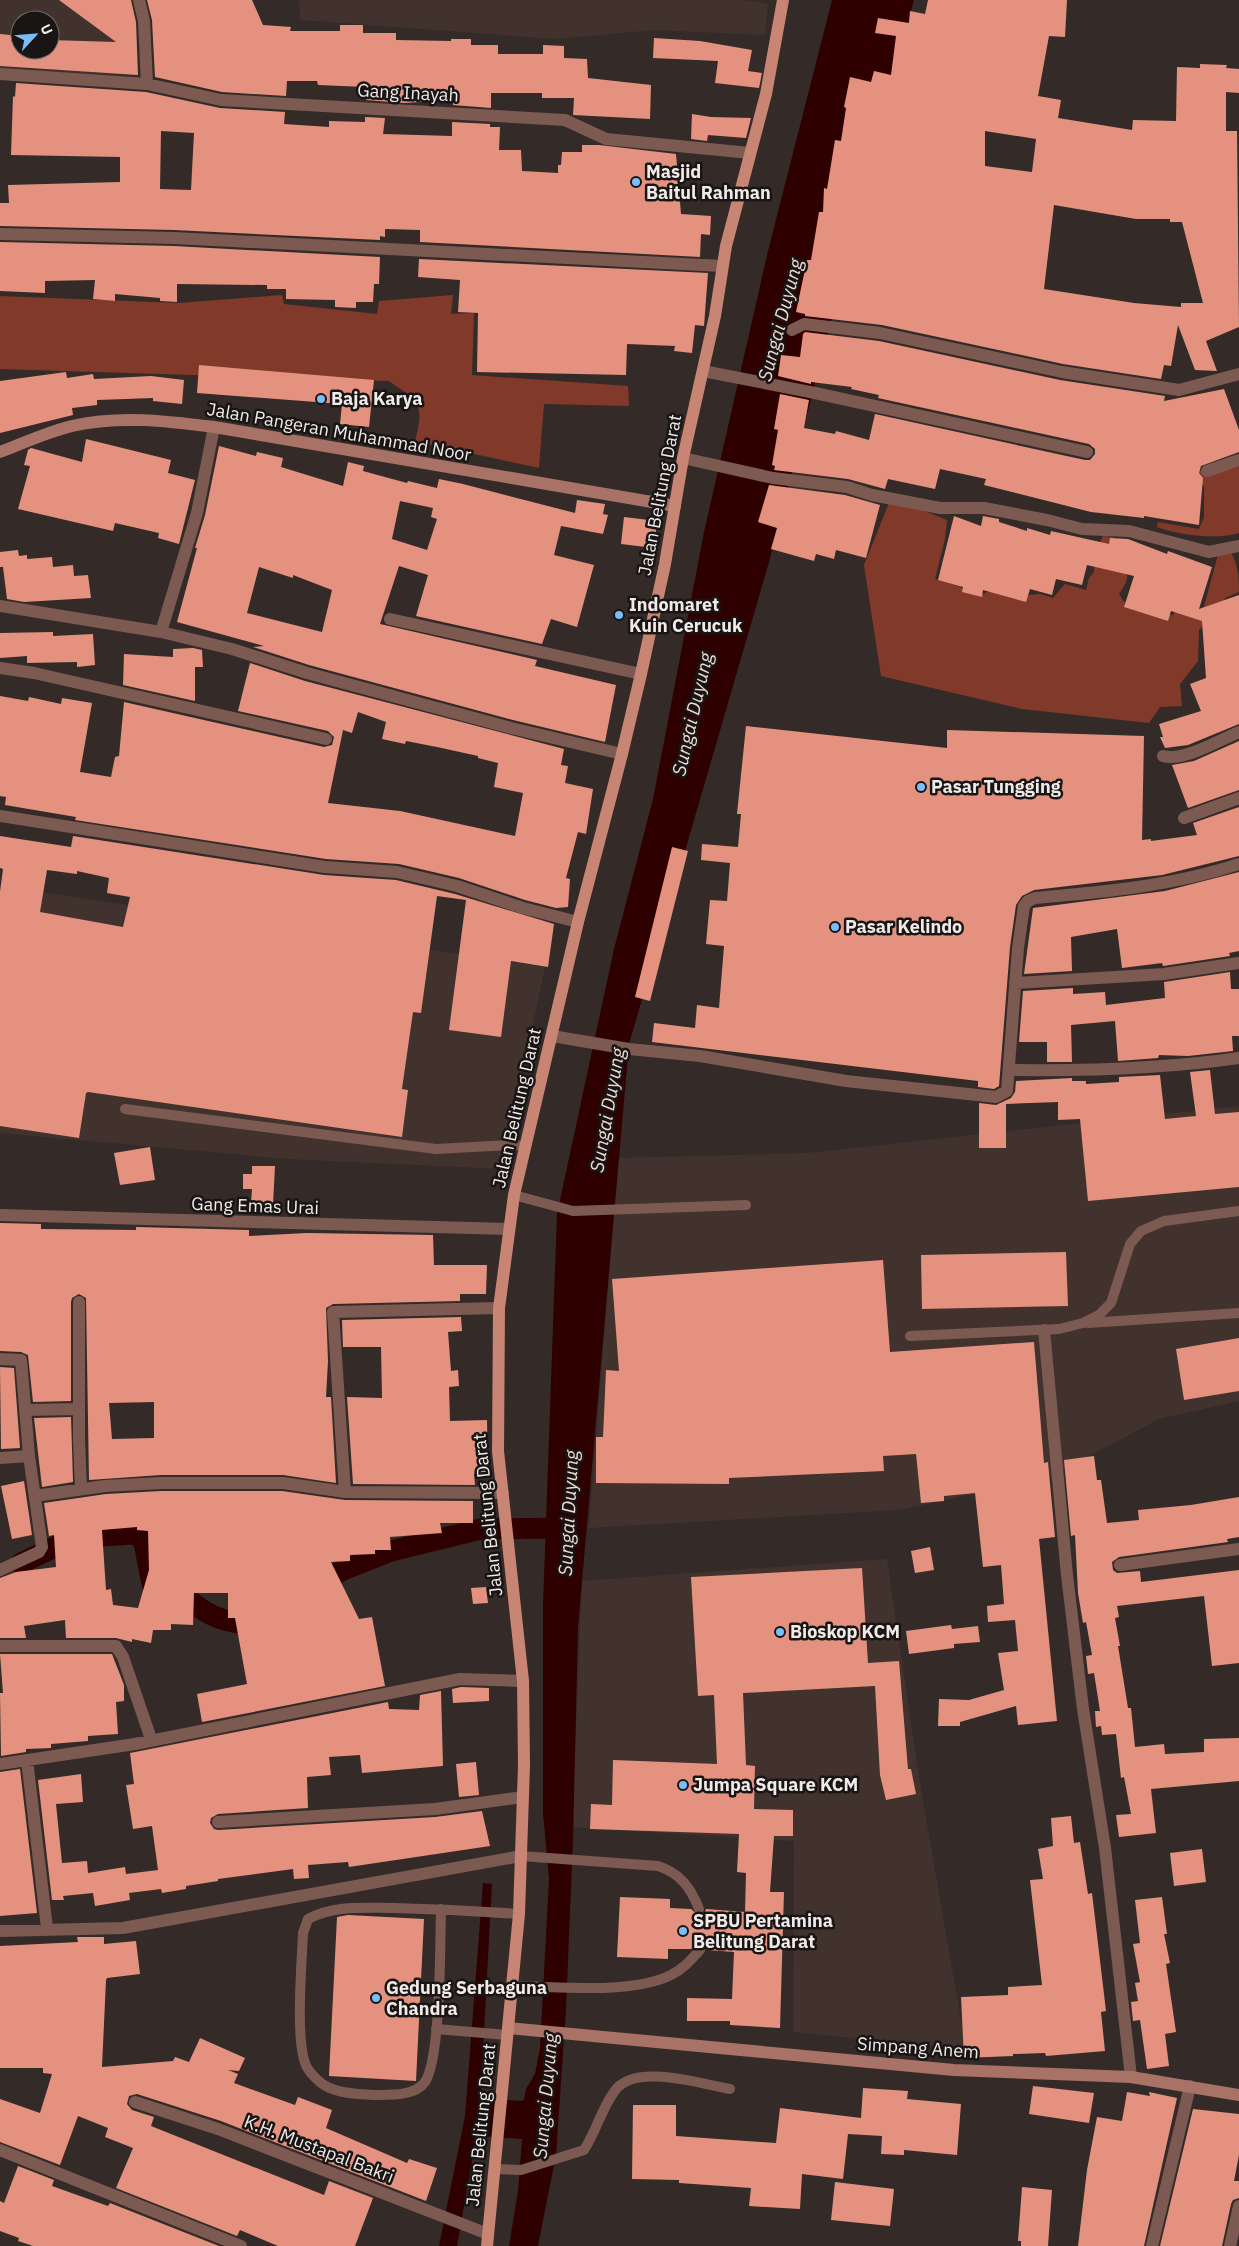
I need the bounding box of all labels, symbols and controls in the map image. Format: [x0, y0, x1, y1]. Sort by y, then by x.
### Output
north arrow [10, 10, 60, 60]
text: U [36, 21, 57, 38]
street label: Gang Inayah [357, 78, 459, 107]
place label: Masjid Baitul Rahman [646, 160, 771, 204]
marker: Masjid Baitul Rahman [630, 176, 642, 188]
water label: Sungai Duyung [752, 255, 808, 384]
place label: Baja Karya [331, 387, 422, 410]
marker: Baja Karya [315, 393, 327, 405]
street label: Jalan Pangeran Muhammad Noor [205, 397, 473, 466]
street label: Jalan Belitung Darat [633, 412, 686, 577]
place label: Indomaret Kuin Cerucuk [629, 593, 743, 637]
marker: Indomaret Kuin Cerucuk [613, 609, 625, 621]
water label: Sungai Duyung [666, 649, 718, 778]
place label: Pasar Tungging [931, 775, 1061, 798]
marker: Pasar Tungging [915, 781, 927, 793]
place label: Pasar Kelindo [845, 915, 962, 938]
marker: Pasar Kelindo [829, 921, 841, 933]
street label: Jalan Belitung Darat [487, 1026, 546, 1190]
water label: Sungai Duyung [584, 1045, 630, 1174]
street label: Gang Emas Urai [191, 1192, 319, 1219]
street label: Jalan Belitung Darat [468, 1433, 507, 1598]
water label: Sungai Duyung [553, 1448, 583, 1576]
place label: Bioskop KCM [790, 1620, 900, 1643]
marker: Bioskop KCM [774, 1626, 786, 1638]
place label: Jumpa Square KCM [693, 1773, 858, 1796]
marker: Jumpa Square KCM [677, 1779, 689, 1791]
place label: SPBU Pertamina Belitung Darat [693, 1909, 833, 1953]
marker: SPBU Pertamina Belitung Darat [677, 1925, 689, 1937]
place label: Gedung Serbaguna Chandra [386, 1976, 547, 2020]
marker: Gedung Serbaguna Chandra [370, 1992, 382, 2004]
water label: Sungai Duyung [528, 2031, 563, 2160]
street label: Simpang Anem [856, 2032, 980, 2063]
street label: Jalan Belitung Darat [461, 2042, 500, 2207]
street label: K.H. Mustapal Bakri [241, 2109, 397, 2188]

